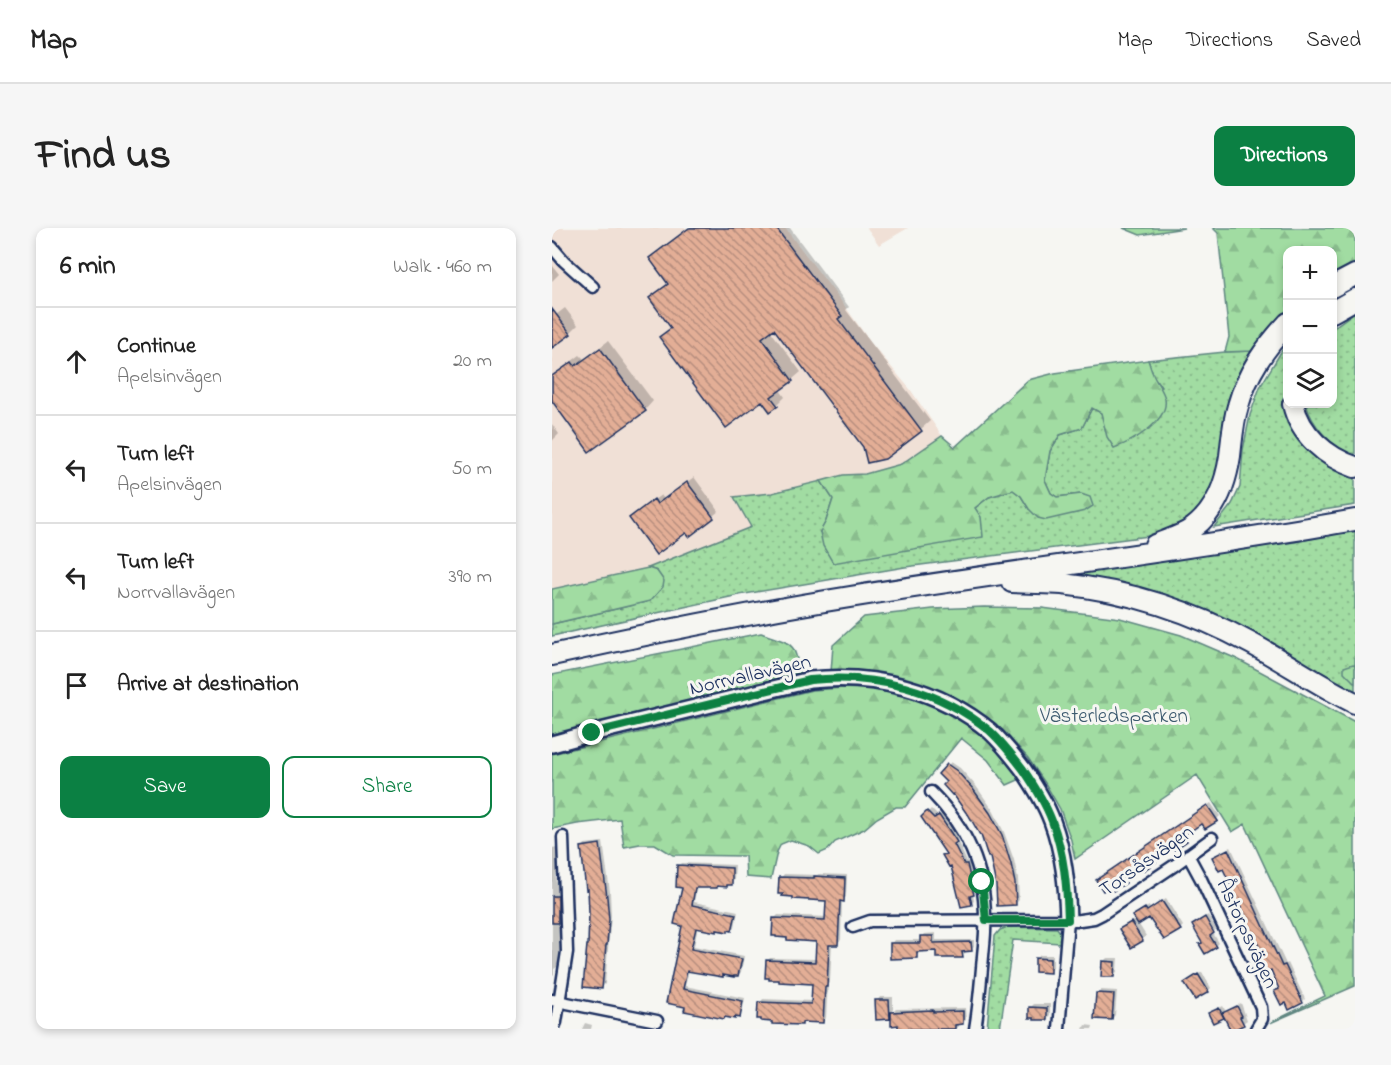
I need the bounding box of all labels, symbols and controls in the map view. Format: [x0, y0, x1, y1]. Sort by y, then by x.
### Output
text: Map [30, 21, 77, 62]
text: Map [1117, 26, 1153, 56]
text: Directions [1186, 26, 1273, 56]
text: Saved [1306, 26, 1361, 56]
text: Find us [36, 126, 171, 187]
button: Directions [1214, 126, 1355, 186]
map controls [1283, 246, 1337, 408]
button: + [1283, 246, 1337, 300]
text: 6 min [60, 248, 116, 286]
text: Walk · 460 m [393, 253, 492, 282]
button: − [1283, 300, 1337, 354]
text: Continue [117, 331, 196, 363]
icon: ahead [60, 345, 93, 378]
text: 20 m [453, 347, 492, 376]
button: layers [1283, 354, 1337, 408]
text: Apelsinvägen [117, 363, 222, 392]
text: Turn left [117, 439, 194, 471]
icon: left [60, 453, 93, 486]
text: 50 m [451, 455, 492, 484]
text: Apelsinvägen [117, 471, 222, 500]
text: Turn left [117, 547, 194, 579]
icon: left [60, 561, 93, 594]
text: 390 m [449, 563, 492, 592]
text: Norrvallavägen [117, 579, 235, 608]
street label: Norrvallavägen [687, 647, 815, 706]
icon: arrive [60, 669, 93, 702]
text: Arrive at destination [117, 669, 299, 701]
park label: Västerledsparken [1039, 702, 1188, 732]
route end [578, 719, 604, 745]
button: Save [60, 756, 270, 818]
button: Share [282, 756, 492, 818]
street label: Torsåsvägen [1094, 818, 1202, 907]
route start [968, 868, 994, 894]
street label: Åstorpsvägen [1206, 874, 1286, 995]

